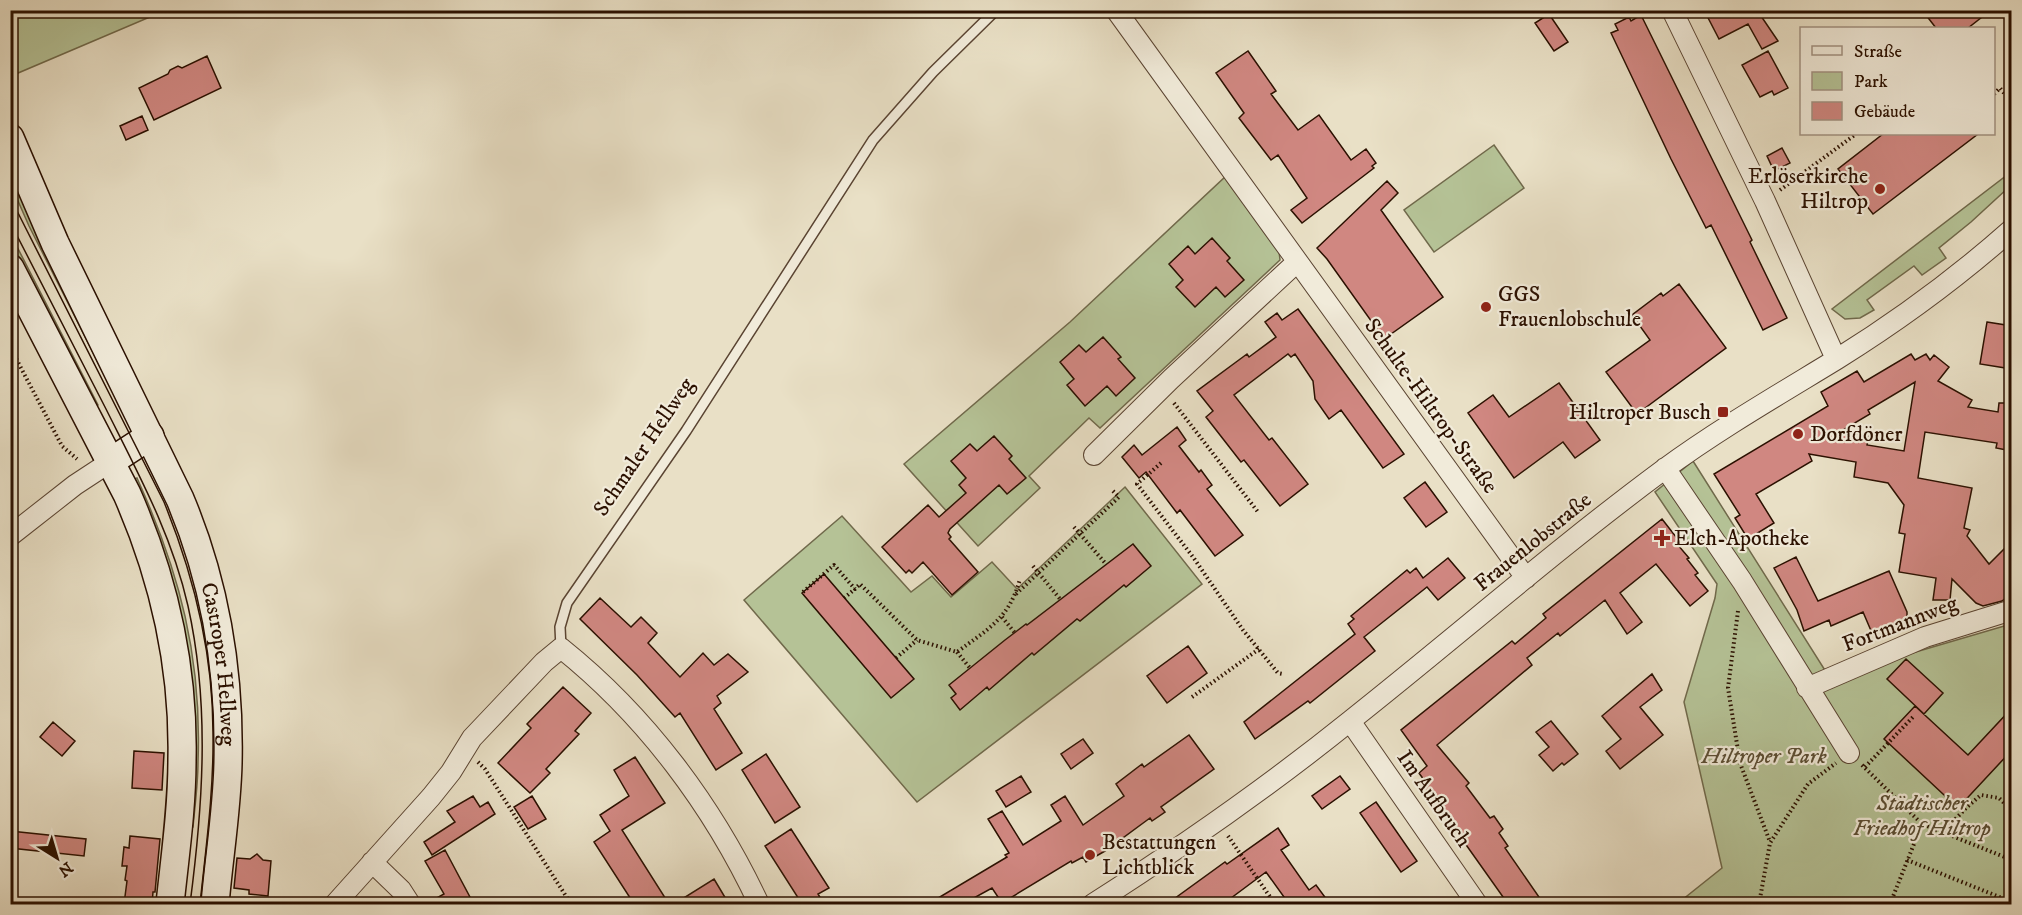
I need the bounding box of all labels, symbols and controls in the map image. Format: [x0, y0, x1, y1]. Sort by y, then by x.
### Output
legend [1800, 27, 1995, 135]
text: Straße [1854, 41, 1902, 63]
text: Park [1854, 71, 1888, 93]
text: Gebäude [1854, 101, 1915, 123]
place label: Erlöserkirche Hiltrop [1748, 163, 1868, 215]
marker: Erlöserkirche Hiltrop [1873, 182, 1887, 196]
place label: GGS Frauenlobschule [1498, 281, 1641, 333]
marker: GGS Frauenlobschule [1479, 300, 1493, 314]
street label: Schulte-Hiltrop-Straße [1358, 313, 1504, 499]
street label: Schmaler Hellweg [588, 372, 700, 521]
place label: Hiltroper Busch [1568, 399, 1711, 426]
marker: Hiltroper Busch [1716, 405, 1730, 419]
place label: Dorfdöner [1810, 421, 1903, 448]
marker: Dorfdöner [1791, 427, 1805, 441]
street label: Frauenlobstraße [1469, 486, 1597, 598]
place label: Elch-Apotheke [1674, 525, 1809, 552]
marker: Elch-Apotheke [1655, 531, 1669, 545]
street label: Castroper Hellweg [195, 580, 242, 746]
street label: Fortmannweg [1839, 590, 1962, 658]
park label: Hiltroper Park [1700, 743, 1827, 770]
street label: Im Aufbruch [1391, 745, 1477, 853]
park label: Städtischer Friedhof Hiltrop [1853, 790, 1991, 842]
north arrow [27, 828, 87, 888]
place label: Bestattungen Lichtblick [1102, 829, 1217, 881]
marker: Bestattungen Lichtblick [1083, 848, 1097, 862]
text: N [54, 857, 77, 881]

